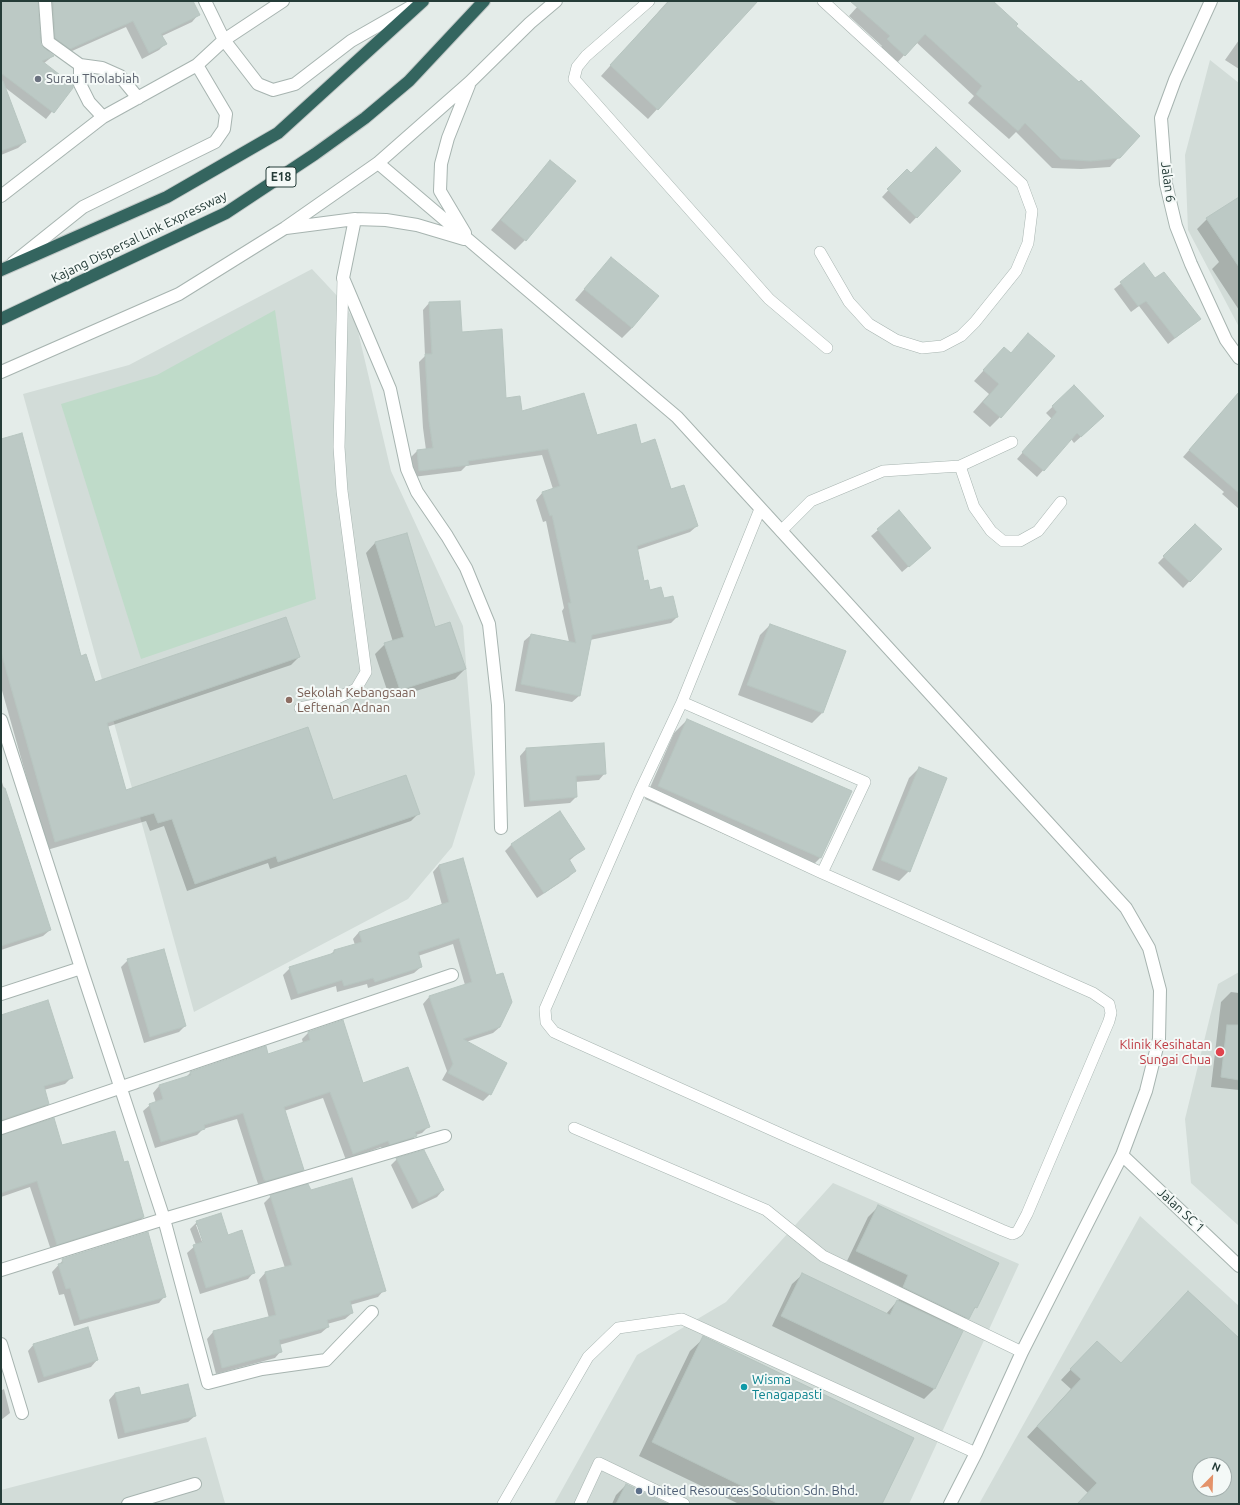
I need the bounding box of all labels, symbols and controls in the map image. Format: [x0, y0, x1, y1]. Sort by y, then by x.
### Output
place label: Surau Tholabiah [46, 71, 139, 87]
marker: Surau Tholabiah [33, 74, 43, 84]
street label: Jalan 6 [1157, 161, 1179, 203]
road number: E18 [266, 167, 296, 187]
street label: Kajang Dispersal Link Expressway [49, 188, 229, 286]
place label: Sekolah Kebangsaan Leftenan Adnan [297, 685, 416, 716]
marker: Sekolah Kebangsaan Leftenan Adnan [284, 695, 294, 705]
place label: Klinik Kesihatan Sungai Chua [1119, 1037, 1211, 1068]
marker: Klinik Kesihatan Sungai Chua [1214, 1046, 1226, 1058]
street label: Jalan SC 1 [1154, 1184, 1208, 1236]
place label: Wisma Tenagapasti [752, 1372, 822, 1403]
marker: Wisma Tenagapasti [739, 1382, 749, 1392]
north arrow [1192, 1457, 1232, 1497]
text: N [1210, 1460, 1222, 1474]
place label: United Resources Solution Sdn. Bhd. [647, 1483, 858, 1499]
marker: United Resources Solution Sdn. Bhd. [634, 1486, 644, 1496]

